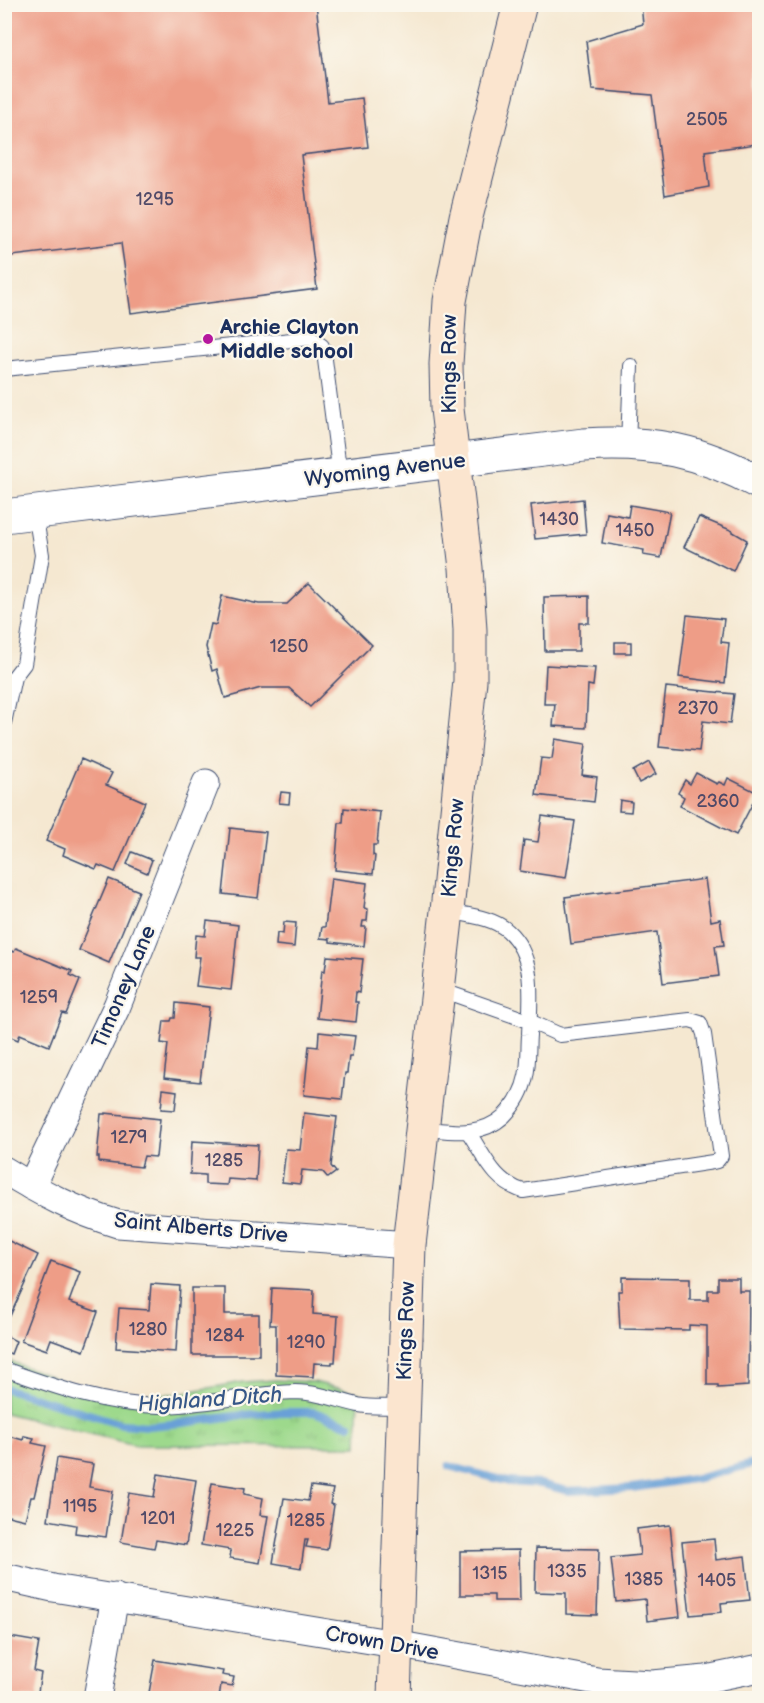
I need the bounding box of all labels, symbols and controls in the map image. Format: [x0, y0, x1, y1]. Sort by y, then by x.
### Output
house number: 2505 [686, 109, 728, 130]
house number: 1295 [136, 189, 174, 210]
street label: Kings Row [437, 314, 462, 414]
place label: Archie Clayton Middle school [219, 315, 359, 364]
marker: Archie Clayton Middle school [201, 332, 215, 346]
street label: Wyoming Avenue [303, 448, 467, 492]
house number: 1430 [539, 509, 579, 530]
house number: 1450 [616, 520, 654, 541]
house number: 1250 [270, 636, 308, 657]
house number: 2370 [678, 698, 718, 719]
house number: 2360 [697, 791, 739, 812]
street label: Kings Row [436, 797, 470, 899]
street label: Timoney Lane [87, 922, 161, 1052]
house number: 1259 [20, 987, 58, 1008]
house number: 1279 [111, 1127, 147, 1148]
house number: 1285 [205, 1150, 243, 1171]
street label: Saint Alberts Drive [113, 1208, 289, 1248]
street label: Kings Row [392, 1281, 420, 1381]
house number: 1280 [129, 1319, 167, 1340]
house number: 1284 [205, 1325, 245, 1346]
house number: 1290 [287, 1332, 325, 1353]
water label: Highland Ditch [137, 1381, 283, 1419]
house number: 1195 [63, 1496, 97, 1517]
house number: 1201 [140, 1508, 176, 1529]
house number: 1285 [287, 1510, 325, 1531]
house number: 1225 [216, 1520, 254, 1541]
house number: 1335 [547, 1561, 587, 1582]
house number: 1315 [472, 1563, 508, 1584]
house number: 1385 [625, 1569, 663, 1590]
house number: 1405 [698, 1570, 736, 1591]
street label: Crown Drive [323, 1621, 441, 1665]

